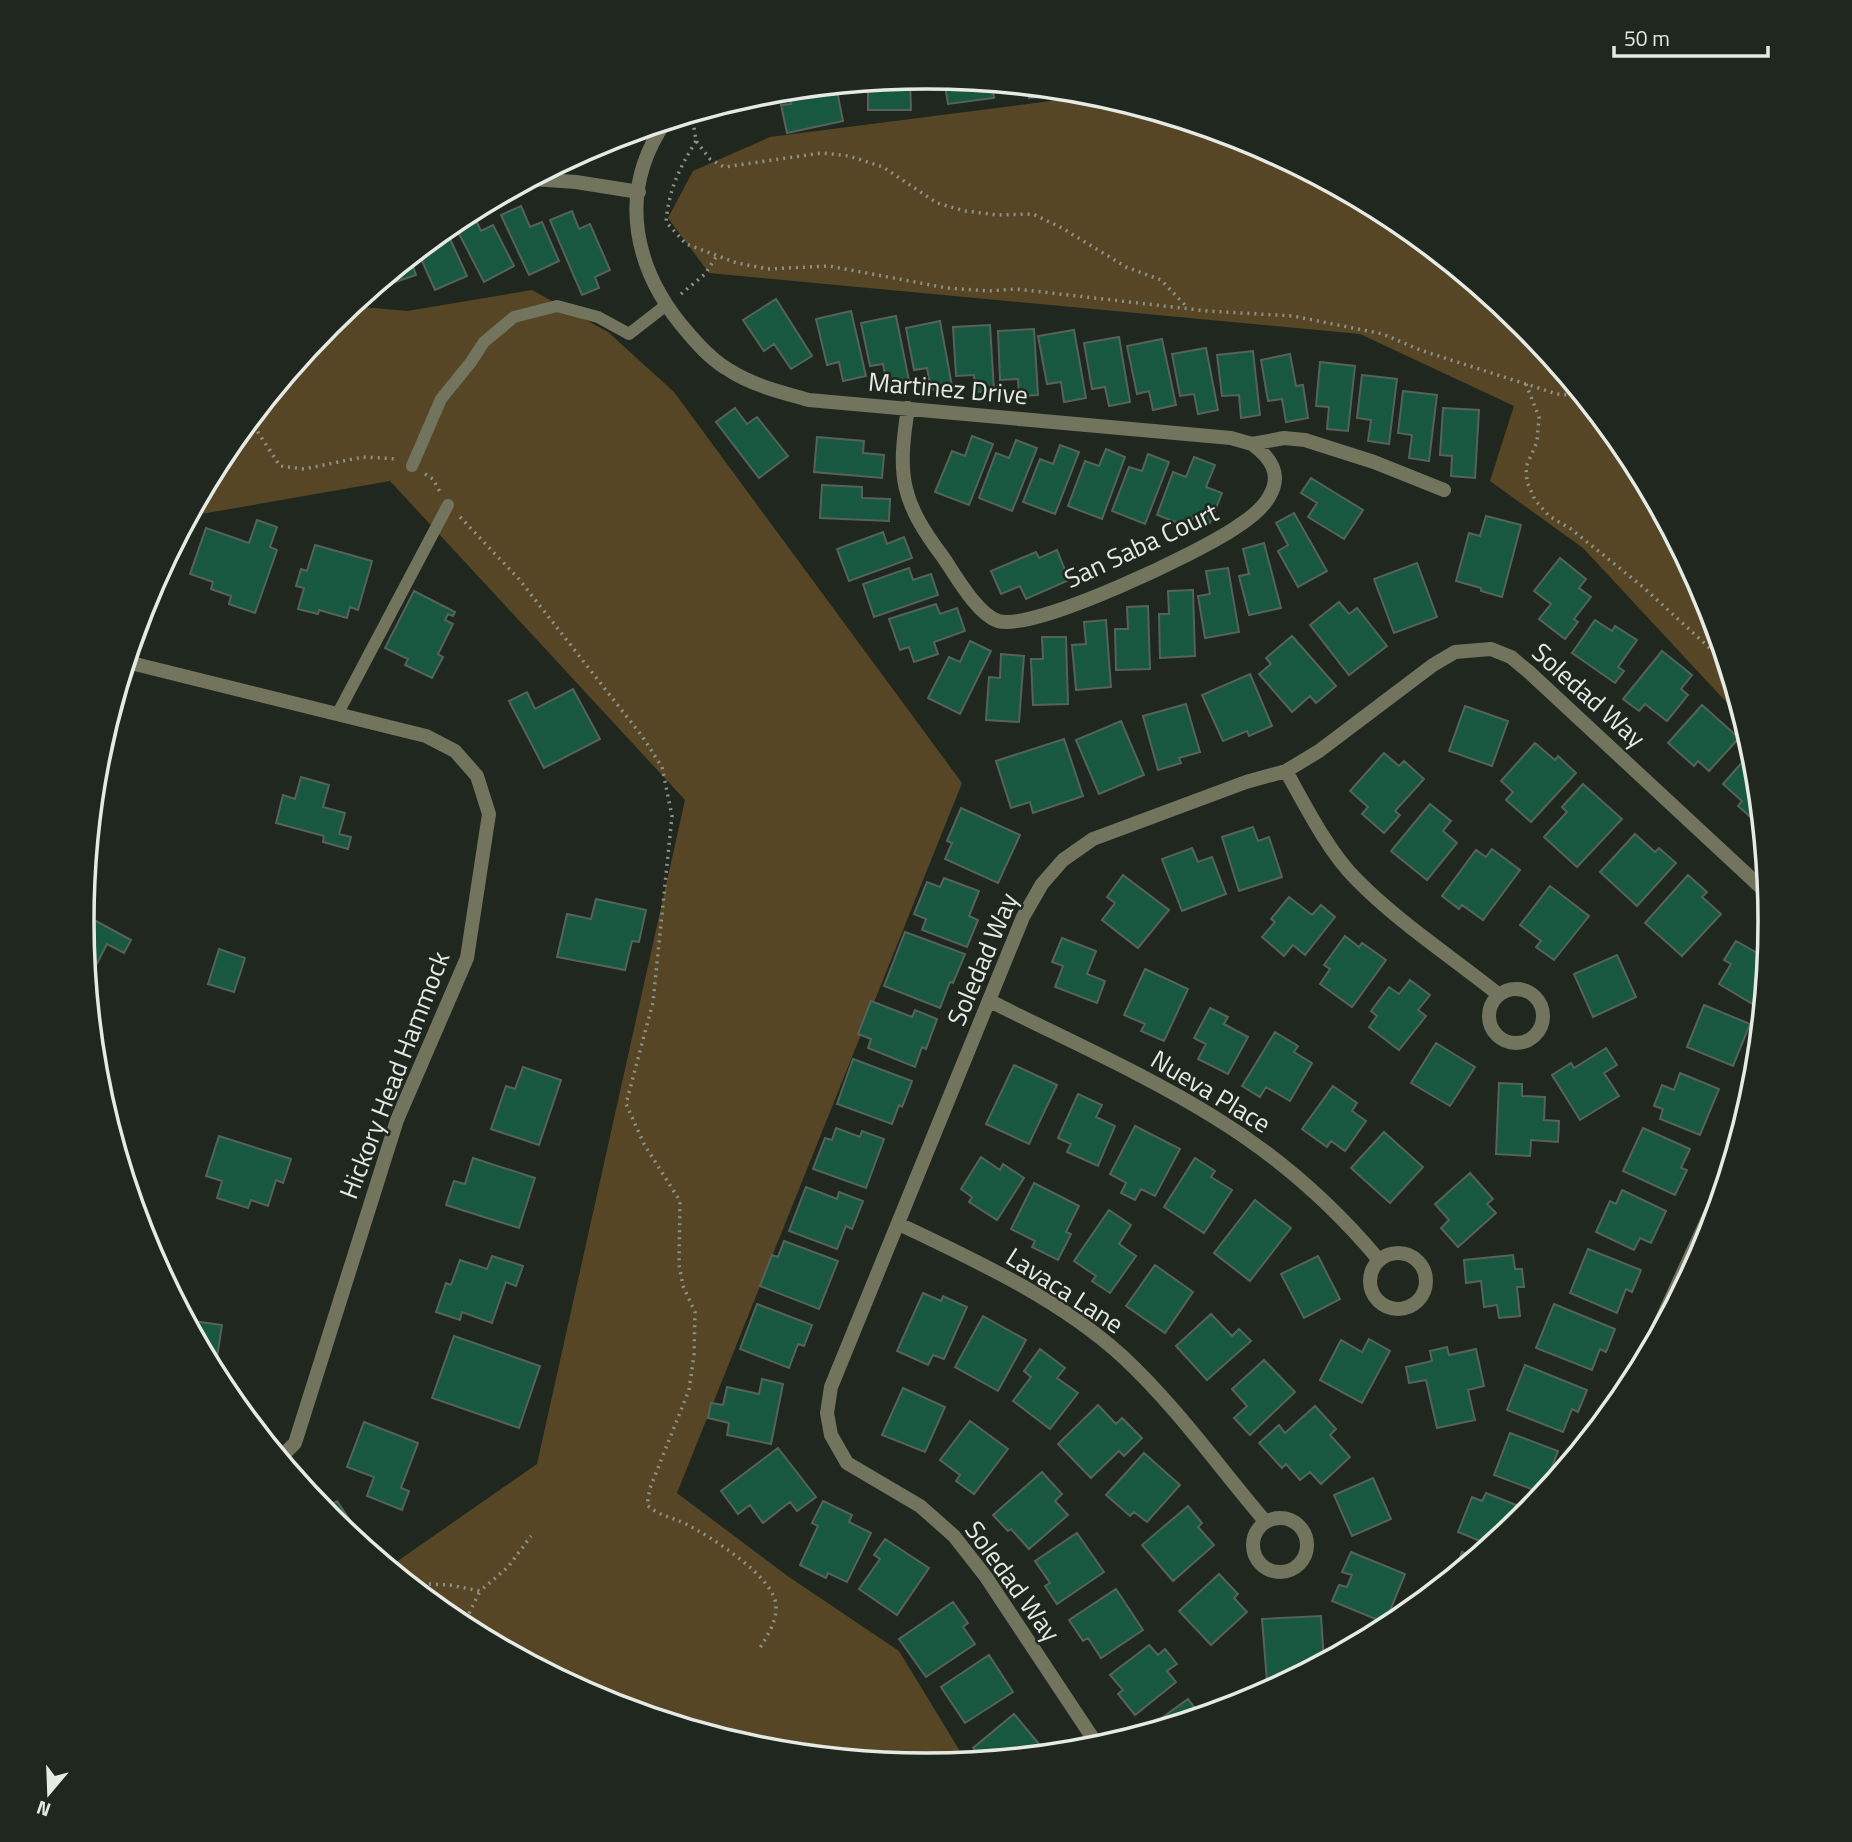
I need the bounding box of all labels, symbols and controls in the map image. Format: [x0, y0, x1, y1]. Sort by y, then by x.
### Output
scale bar [1614, 14, 1768, 58]
text: 50 m [1624, 22, 1670, 54]
street label: Martinez Drive [867, 362, 1029, 414]
street label: San Saba Court [1058, 492, 1224, 598]
street label: Soledad Way [1523, 633, 1655, 757]
street label: Soledad Way [936, 886, 1028, 1032]
street label: Hickory Head Hammock [329, 946, 459, 1204]
street label: Nueva Place [1143, 1040, 1279, 1142]
street label: Lavaca Lane [998, 1237, 1132, 1343]
street label: Soledad Way [956, 1512, 1070, 1650]
north arrow [14, 1758, 84, 1828]
text: N [32, 1794, 54, 1825]

